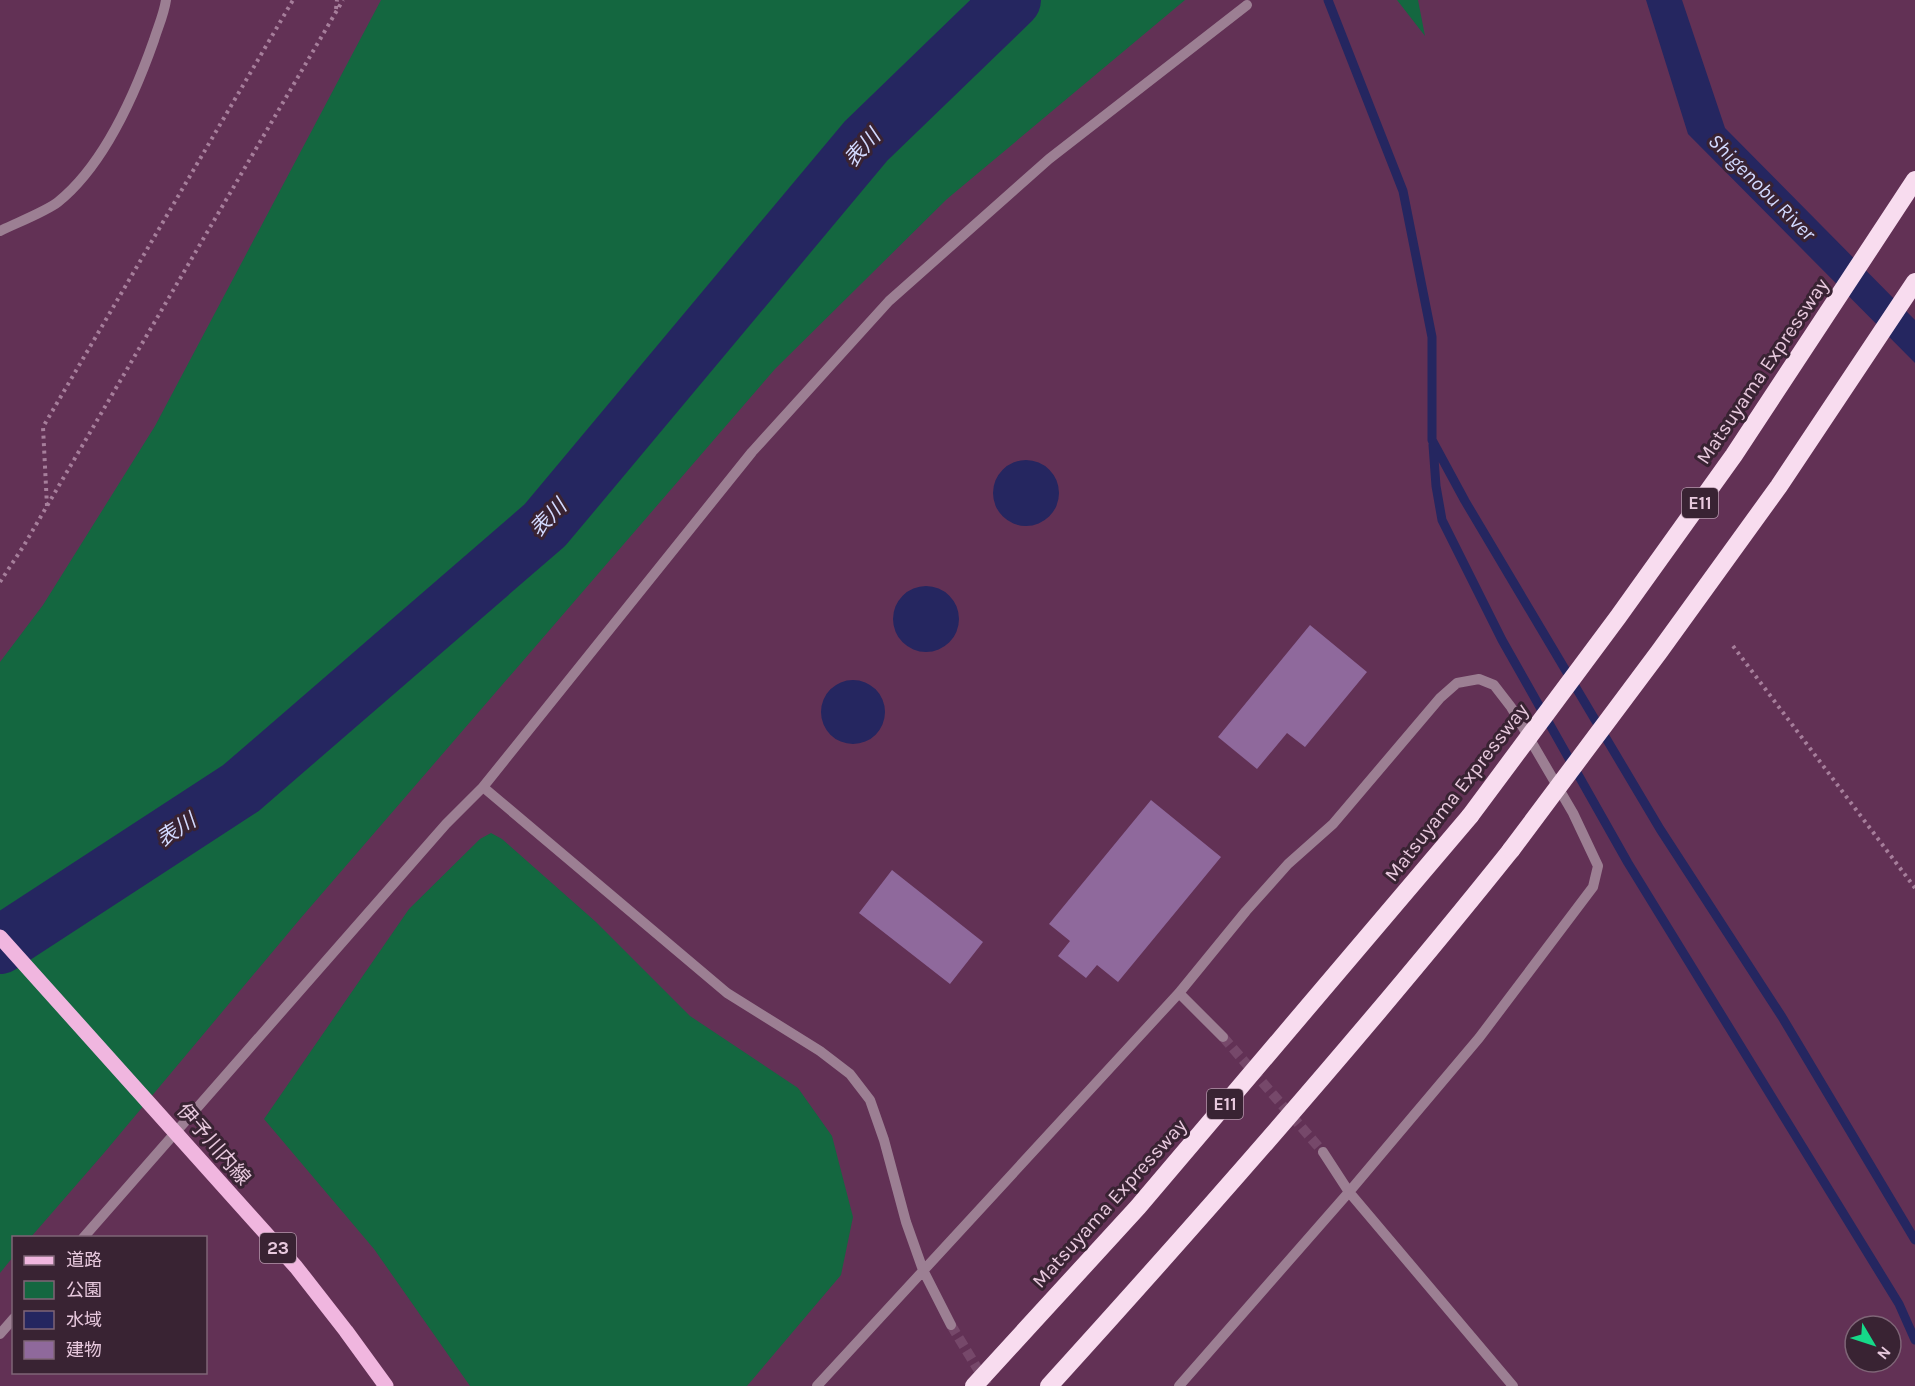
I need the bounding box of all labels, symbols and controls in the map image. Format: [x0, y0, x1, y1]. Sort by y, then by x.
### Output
water label: 表川 [839, 123, 886, 172]
water label: Shigenobu River [1704, 129, 1821, 246]
street label: Matsuyama Expressway [1692, 274, 1833, 469]
road number: E11 [1682, 488, 1718, 518]
water label: 表川 [525, 493, 573, 541]
street label: Matsuyama Expressway [1380, 699, 1533, 886]
water label: 表川 [152, 807, 202, 852]
road number: E11 [1207, 1089, 1243, 1119]
street label: 伊予川内線 [172, 1099, 255, 1190]
street label: Matsuyama Expressway [1027, 1114, 1191, 1293]
road number: 23 [260, 1233, 296, 1263]
legend [12, 1236, 207, 1374]
text: 道路 [66, 1249, 102, 1271]
text: 公園 [66, 1279, 102, 1301]
text: 水域 [66, 1309, 102, 1331]
north arrow [1843, 1314, 1903, 1374]
text: 建物 [66, 1339, 102, 1361]
text: N [1873, 1343, 1895, 1364]

